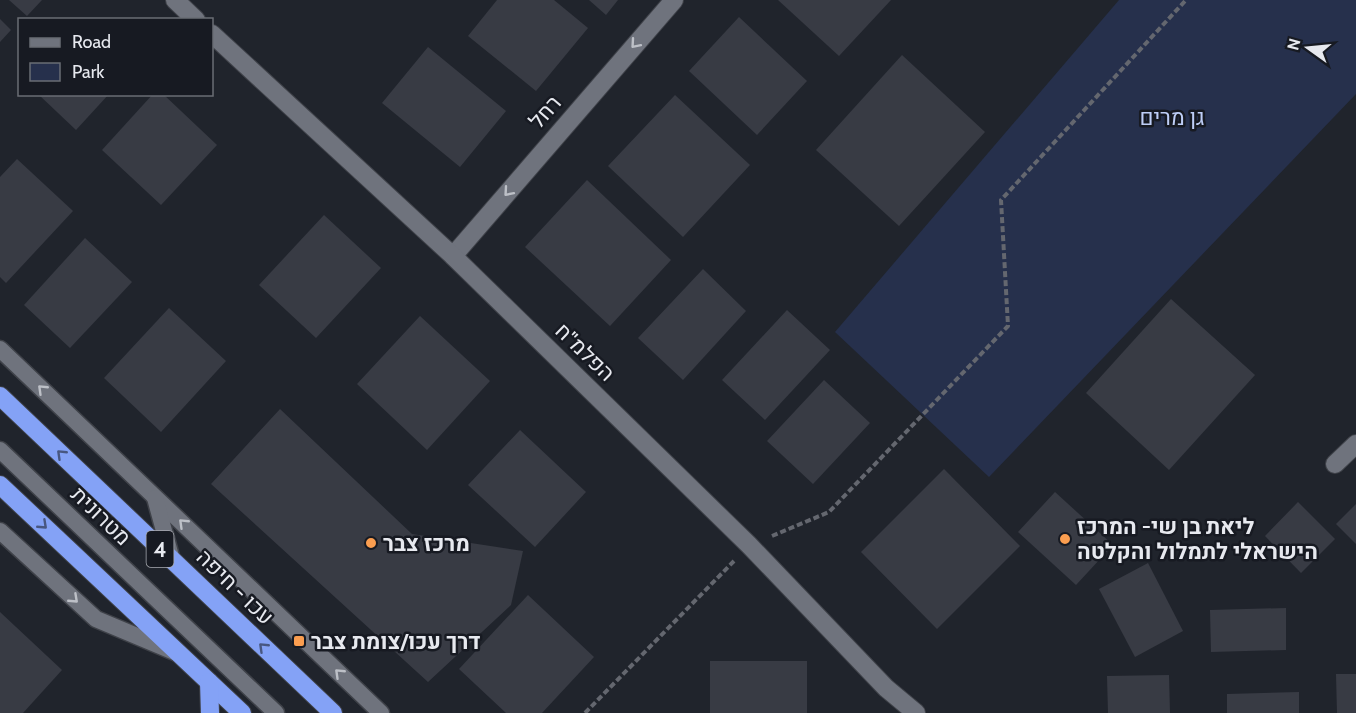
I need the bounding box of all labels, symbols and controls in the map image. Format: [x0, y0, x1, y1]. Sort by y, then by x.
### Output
legend [18, 18, 213, 96]
north arrow [1278, 18, 1338, 78]
text: Road [72, 31, 111, 53]
text: N [1283, 36, 1305, 52]
one-way arrow [631, 37, 642, 48]
text: Park [72, 61, 105, 83]
street label: רחל [523, 90, 567, 134]
park label: גן מרים [1139, 104, 1205, 131]
one-way arrow [504, 185, 515, 196]
street label: הפלמ"ח [550, 317, 620, 387]
one-way arrow [38, 385, 49, 396]
one-way arrow [57, 450, 68, 461]
street label: מטרונית [65, 481, 137, 551]
place label: ליאת בן שי- המרכז הישראלי לתמלול והקלטה [1077, 513, 1318, 565]
one-way arrow [36, 518, 46, 529]
one-way arrow [179, 520, 190, 531]
place label: מרכז צבר [383, 530, 470, 557]
road number: 4 [146, 531, 174, 567]
marker: ליאת בן שי- המרכז הישראלי לתמלול והקלטה [1058, 532, 1072, 546]
marker: מרכז צבר [364, 536, 378, 550]
street label: עכו - חיפה [191, 544, 279, 630]
one-way arrow [67, 592, 78, 603]
place label: דרך עכו/צומת צבר [311, 628, 481, 655]
marker: דרך עכו/צומת צבר [292, 634, 306, 648]
one-way arrow [259, 643, 270, 654]
one-way arrow [335, 669, 346, 680]

